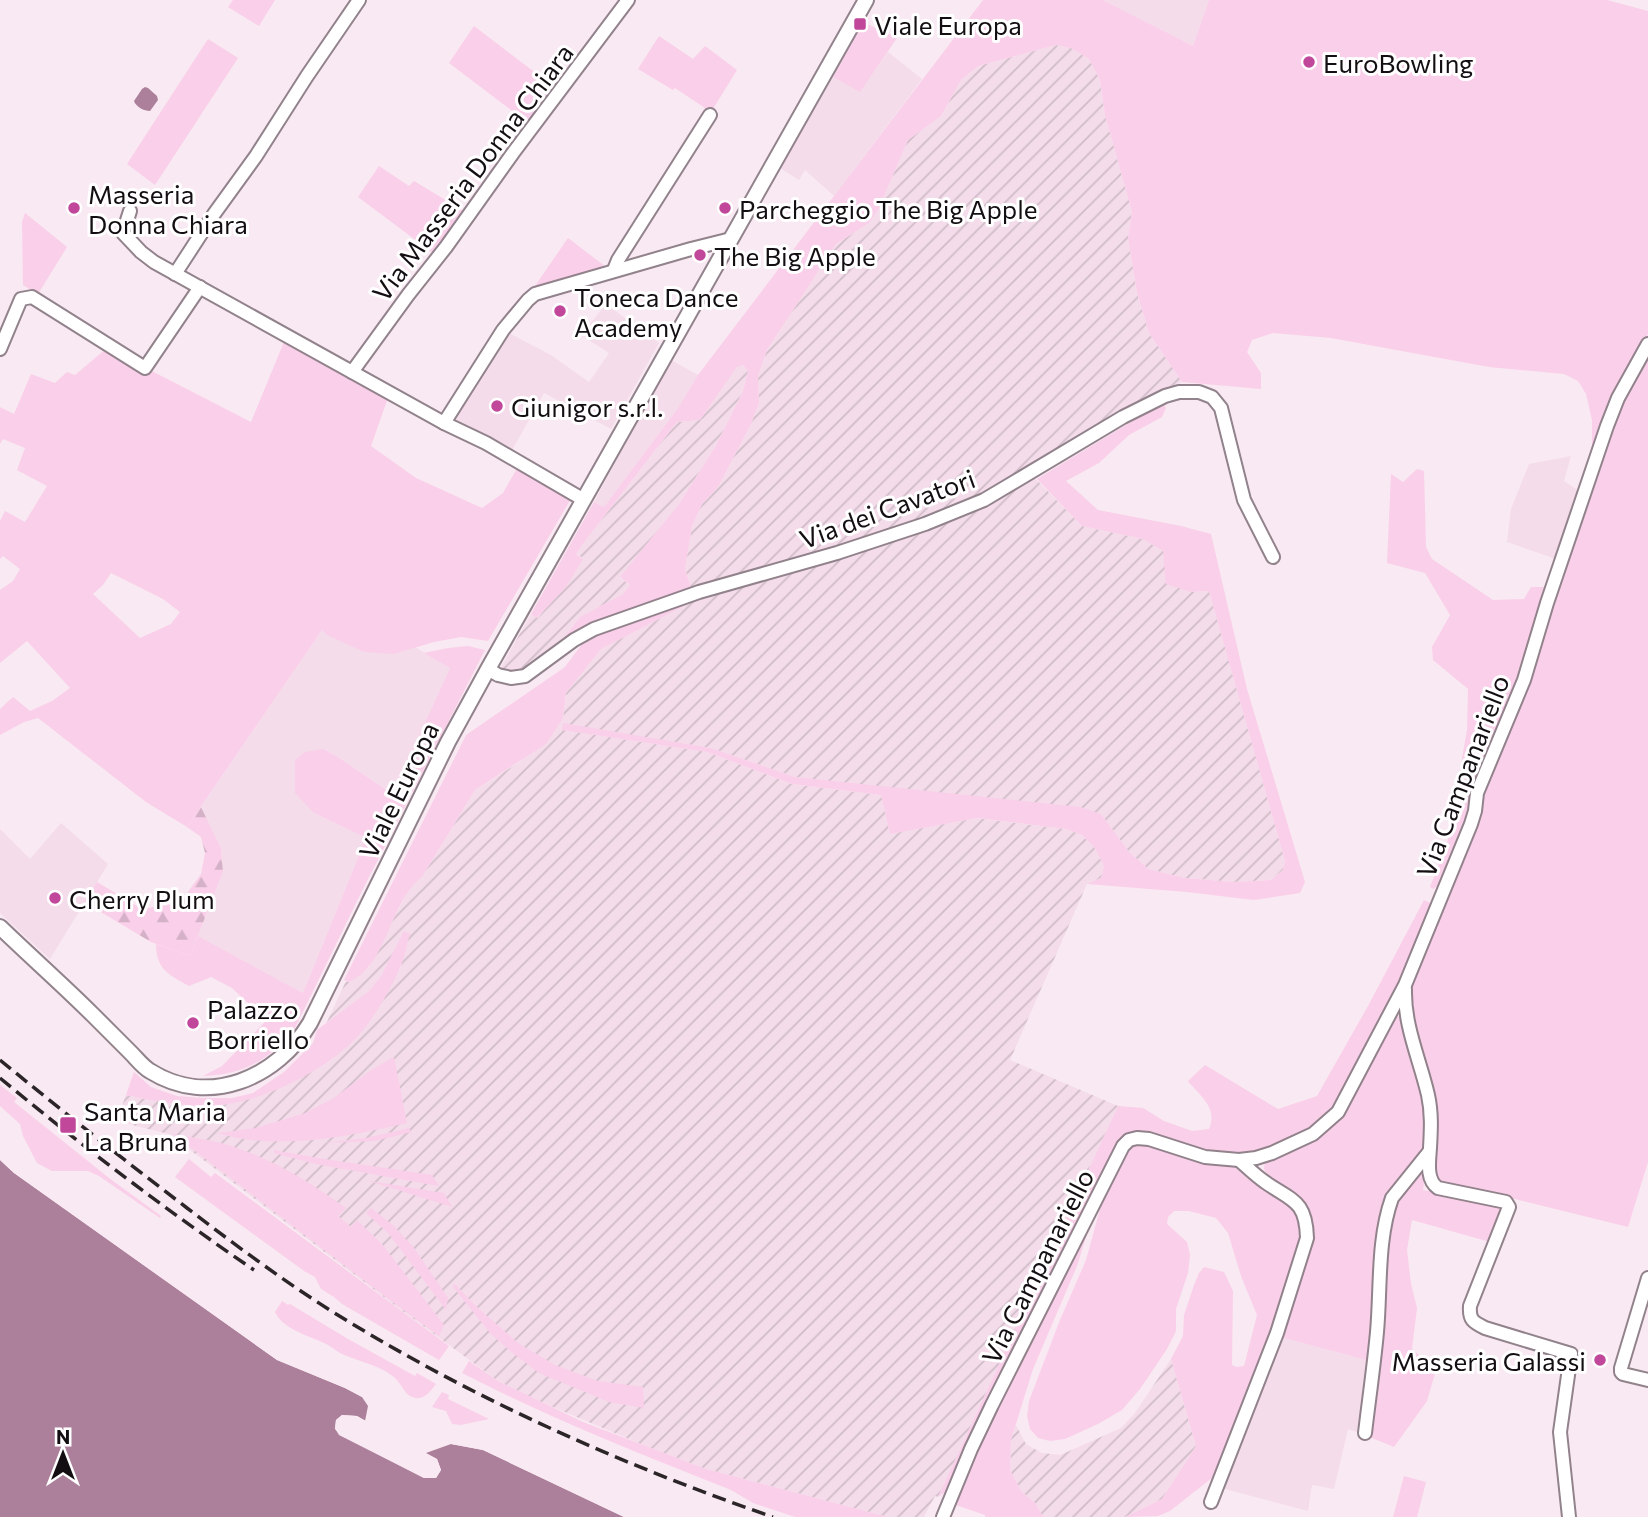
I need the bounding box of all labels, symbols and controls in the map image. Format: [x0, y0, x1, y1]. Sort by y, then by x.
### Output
place label: Viale Europa [874, 9, 1022, 40]
marker: Viale Europa [852, 16, 868, 32]
street label: Via Masseria Donna Chiara [365, 37, 579, 307]
place label: EuroBowling [1323, 47, 1473, 78]
marker: EuroBowling [1301, 54, 1317, 70]
place label: Masseria Donna Chiara [88, 178, 248, 239]
place label: Parcheggio The Big Apple [739, 193, 1038, 224]
marker: Masseria Donna Chiara [66, 200, 82, 216]
marker: Parcheggio The Big Apple [717, 200, 733, 216]
place label: The Big Apple [714, 240, 876, 271]
marker: The Big Apple [692, 247, 708, 263]
place label: Toneca Dance Academy [574, 281, 738, 342]
marker: Toneca Dance Academy [552, 303, 568, 319]
place label: Giunigor s.r.l. [511, 391, 663, 422]
marker: Giunigor s.r.l. [489, 398, 505, 414]
street label: Via dei Cavatori [795, 462, 979, 554]
street label: Via Campanariello [1409, 670, 1515, 882]
street label: Viale Europa [352, 717, 444, 863]
place label: Cherry Plum [69, 883, 215, 914]
marker: Cherry Plum [47, 890, 63, 906]
place label: Palazzo Borriello [207, 993, 309, 1054]
marker: Palazzo Borriello [185, 1015, 201, 1031]
place label: Santa Maria La Bruna [84, 1095, 226, 1156]
marker: Santa Maria La Bruna [58, 1115, 78, 1135]
street label: Via Campanariello [975, 1164, 1099, 1368]
place label: Masseria Galassi [1392, 1345, 1586, 1376]
marker: Masseria Galassi [1592, 1352, 1608, 1368]
north arrow [28, 1419, 98, 1489]
text: N [56, 1425, 70, 1448]

